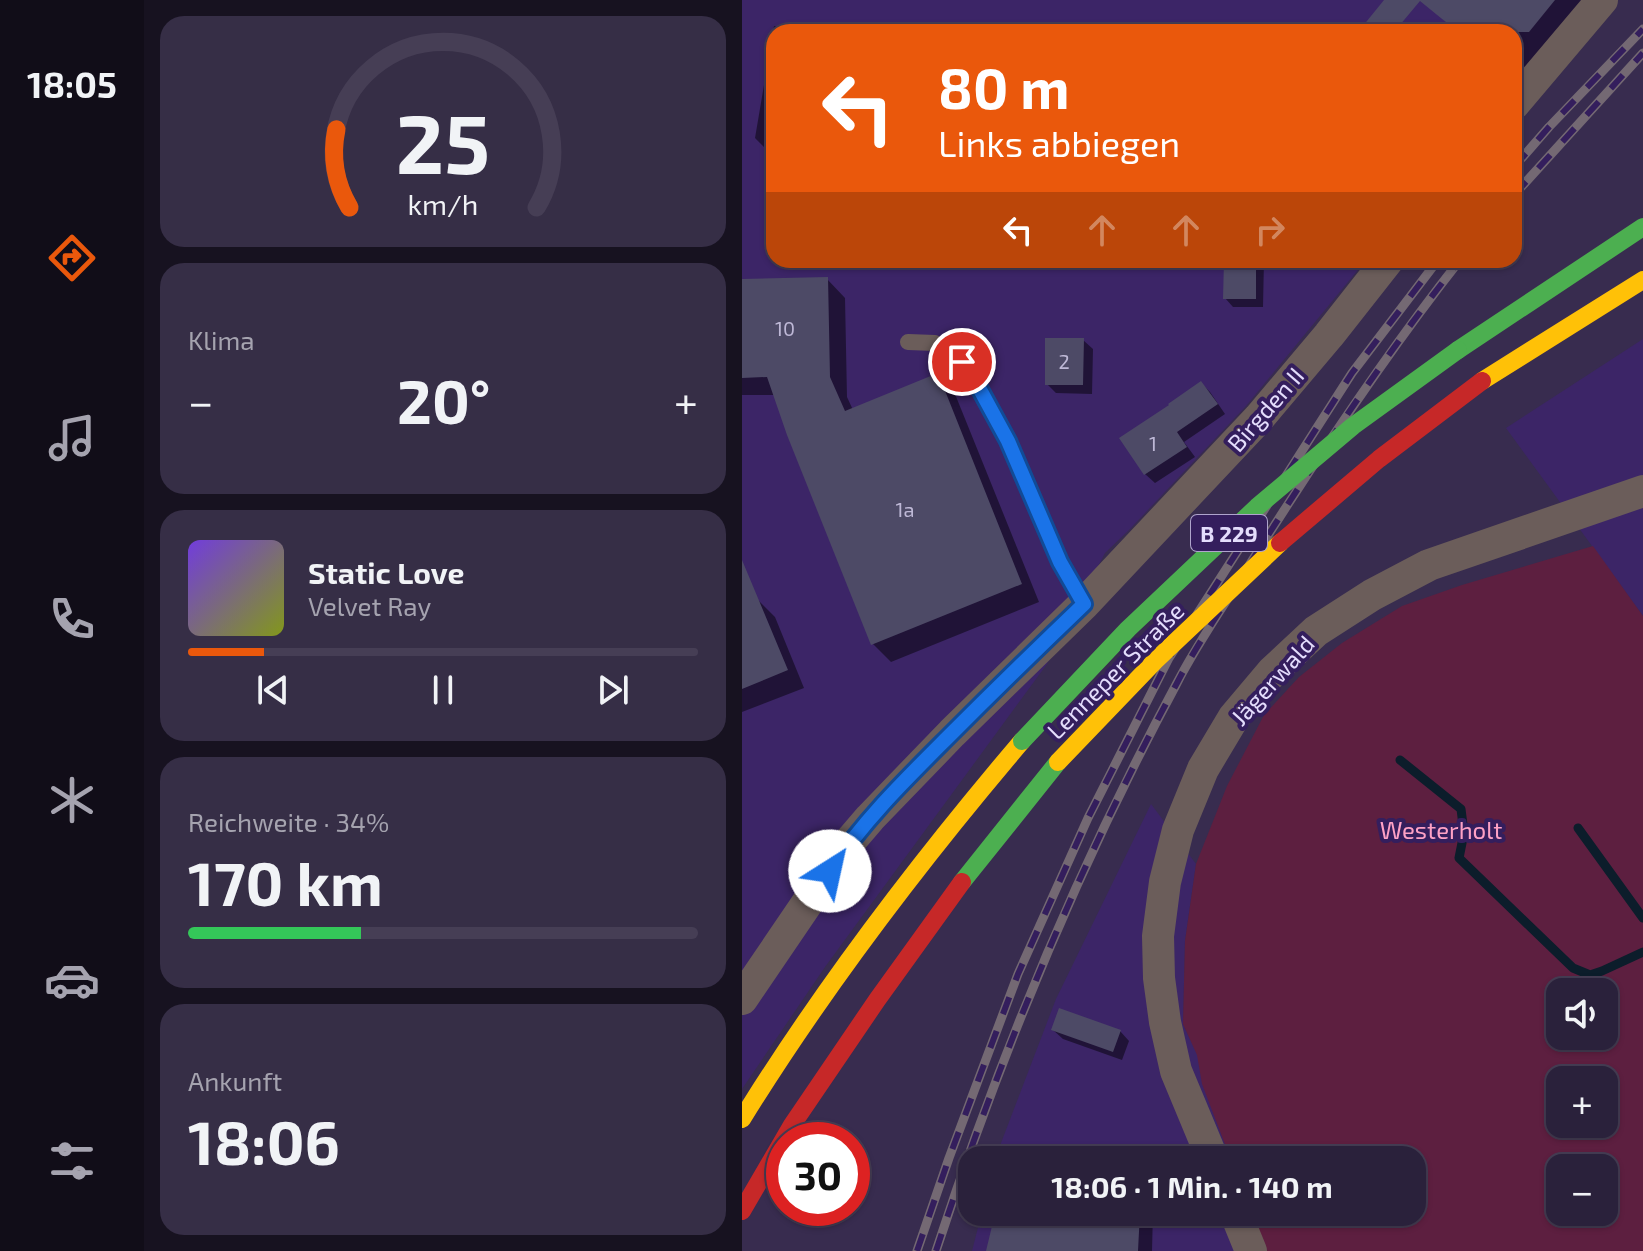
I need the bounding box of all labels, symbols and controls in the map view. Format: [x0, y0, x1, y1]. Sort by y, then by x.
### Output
text: 80 m [938, 53, 1070, 120]
icon: left [806, 56, 910, 160]
text: 18:05 [27, 62, 117, 105]
text: 25 [396, 90, 490, 190]
text: Links abbiegen [938, 121, 1180, 164]
text: km/h [408, 186, 478, 221]
icon: left [996, 208, 1040, 252]
icon: ahead [1080, 208, 1124, 252]
icon: ahead [1164, 208, 1208, 252]
icon: right [1248, 208, 1292, 252]
icon: directions [44, 230, 100, 286]
house number: 10 [775, 316, 795, 340]
text: Klima [188, 324, 255, 355]
pin [928, 328, 996, 396]
icon: arrive [940, 340, 984, 384]
house number: 2 [1058, 349, 1070, 373]
street label: Birgden II [1221, 361, 1309, 457]
text: 20° [397, 364, 490, 436]
text: − [188, 374, 214, 427]
text: + [674, 374, 698, 427]
icon: music [44, 410, 100, 466]
house number: 1 [1149, 431, 1157, 455]
house number: 1a [896, 497, 914, 521]
road number: B 229 [1191, 515, 1267, 551]
text: Static Love [308, 554, 464, 590]
text: Velvet Ray [308, 590, 431, 621]
icon: phone [44, 591, 100, 647]
street label: Lenneper Straße [1041, 596, 1189, 744]
street label: Jägerwald [1224, 629, 1320, 731]
icon: previous [251, 668, 295, 712]
icon: pause [421, 668, 465, 712]
icon: next [591, 668, 635, 712]
icon: climate [44, 772, 100, 828]
text: Reichweite · 34% [188, 806, 389, 837]
park label: Westerholt [1380, 815, 1502, 844]
position arrow [788, 829, 872, 913]
text: 170 km [188, 846, 383, 918]
icon: car [44, 952, 100, 1008]
map controls [1546, 978, 1618, 1226]
button: sound [1546, 978, 1618, 1050]
text: Ankunft [188, 1065, 282, 1096]
button: + [1546, 1066, 1618, 1138]
text: 18:06 [188, 1105, 340, 1177]
speed limit sign: 30 [766, 1122, 870, 1226]
icon: filters [44, 1133, 100, 1189]
button: − [1546, 1154, 1618, 1226]
text: 18:06 · 1 Min. · 140 m [1051, 1168, 1333, 1204]

